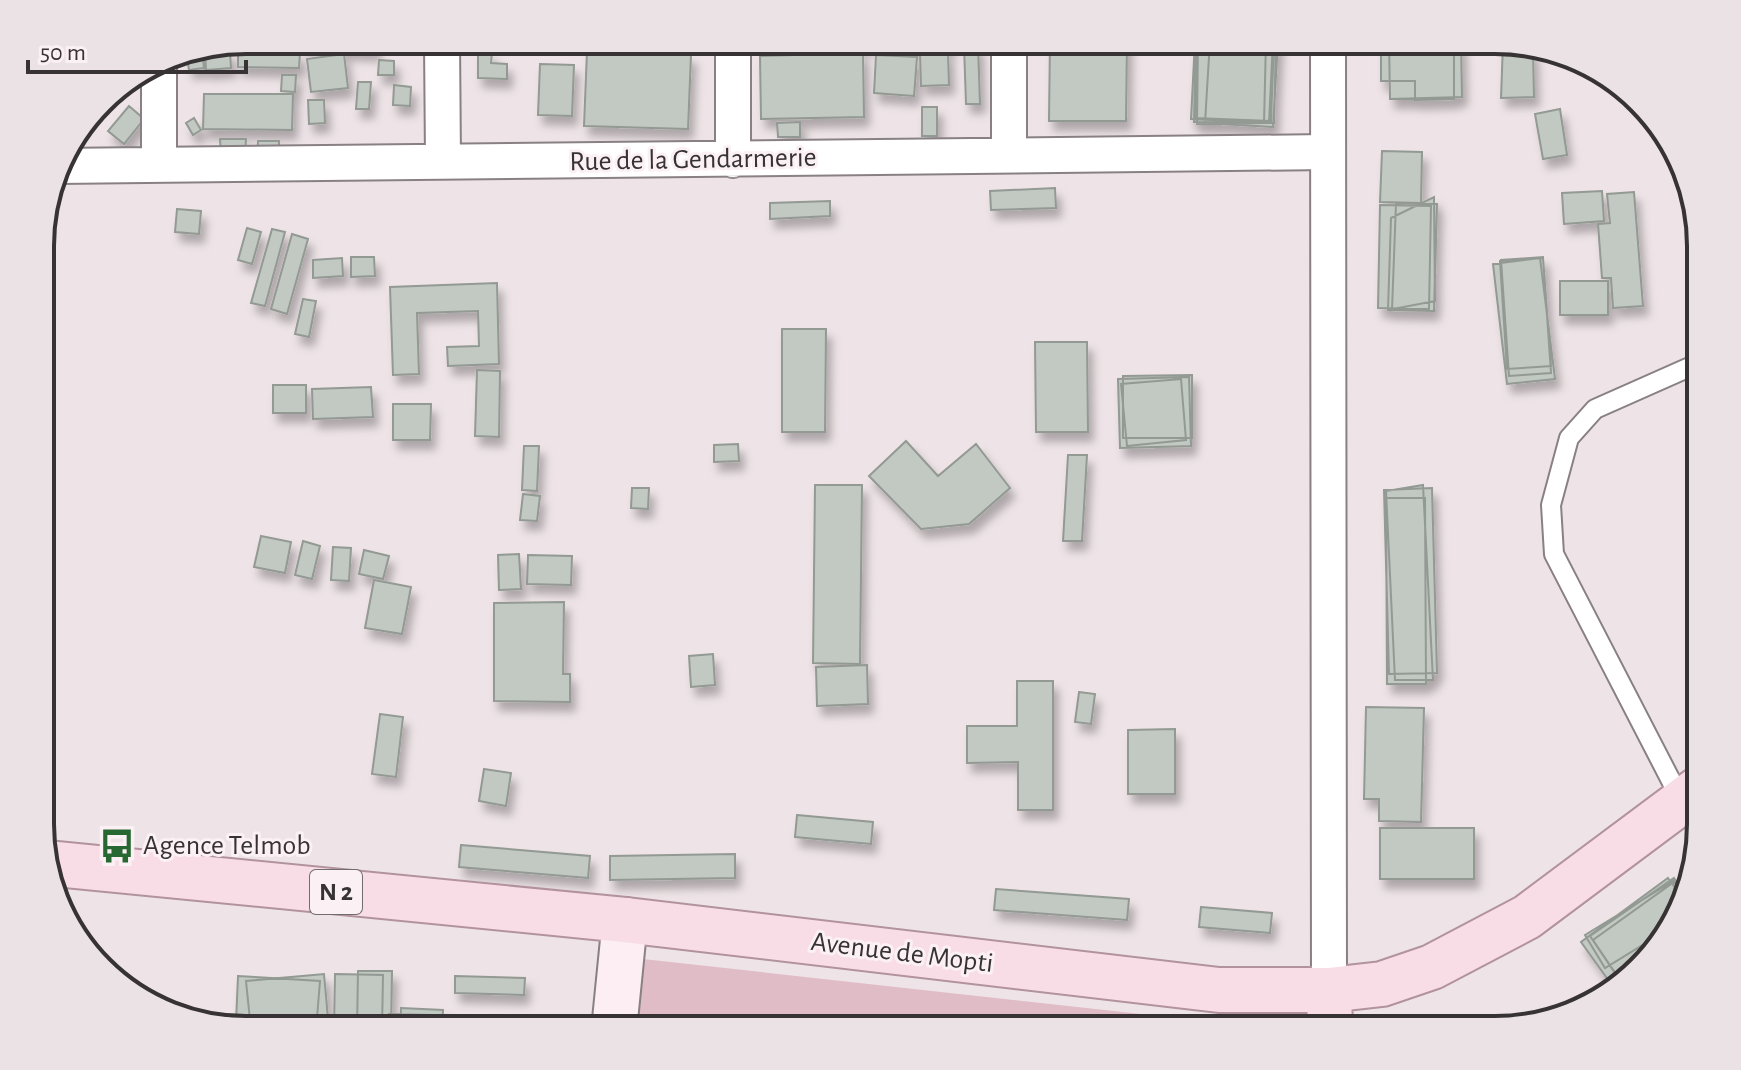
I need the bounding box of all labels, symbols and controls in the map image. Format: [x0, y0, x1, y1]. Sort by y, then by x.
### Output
scale bar [28, 24, 246, 74]
text: 50 m [40, 41, 86, 65]
street label: Rue de la Gendarmerie [569, 144, 817, 176]
bus stop icon: Agence Telmob [98, 827, 136, 865]
place label: Agence Telmob [143, 832, 311, 860]
road number: N 2 [310, 870, 362, 914]
street label: Avenue de Mopti [809, 928, 995, 978]

